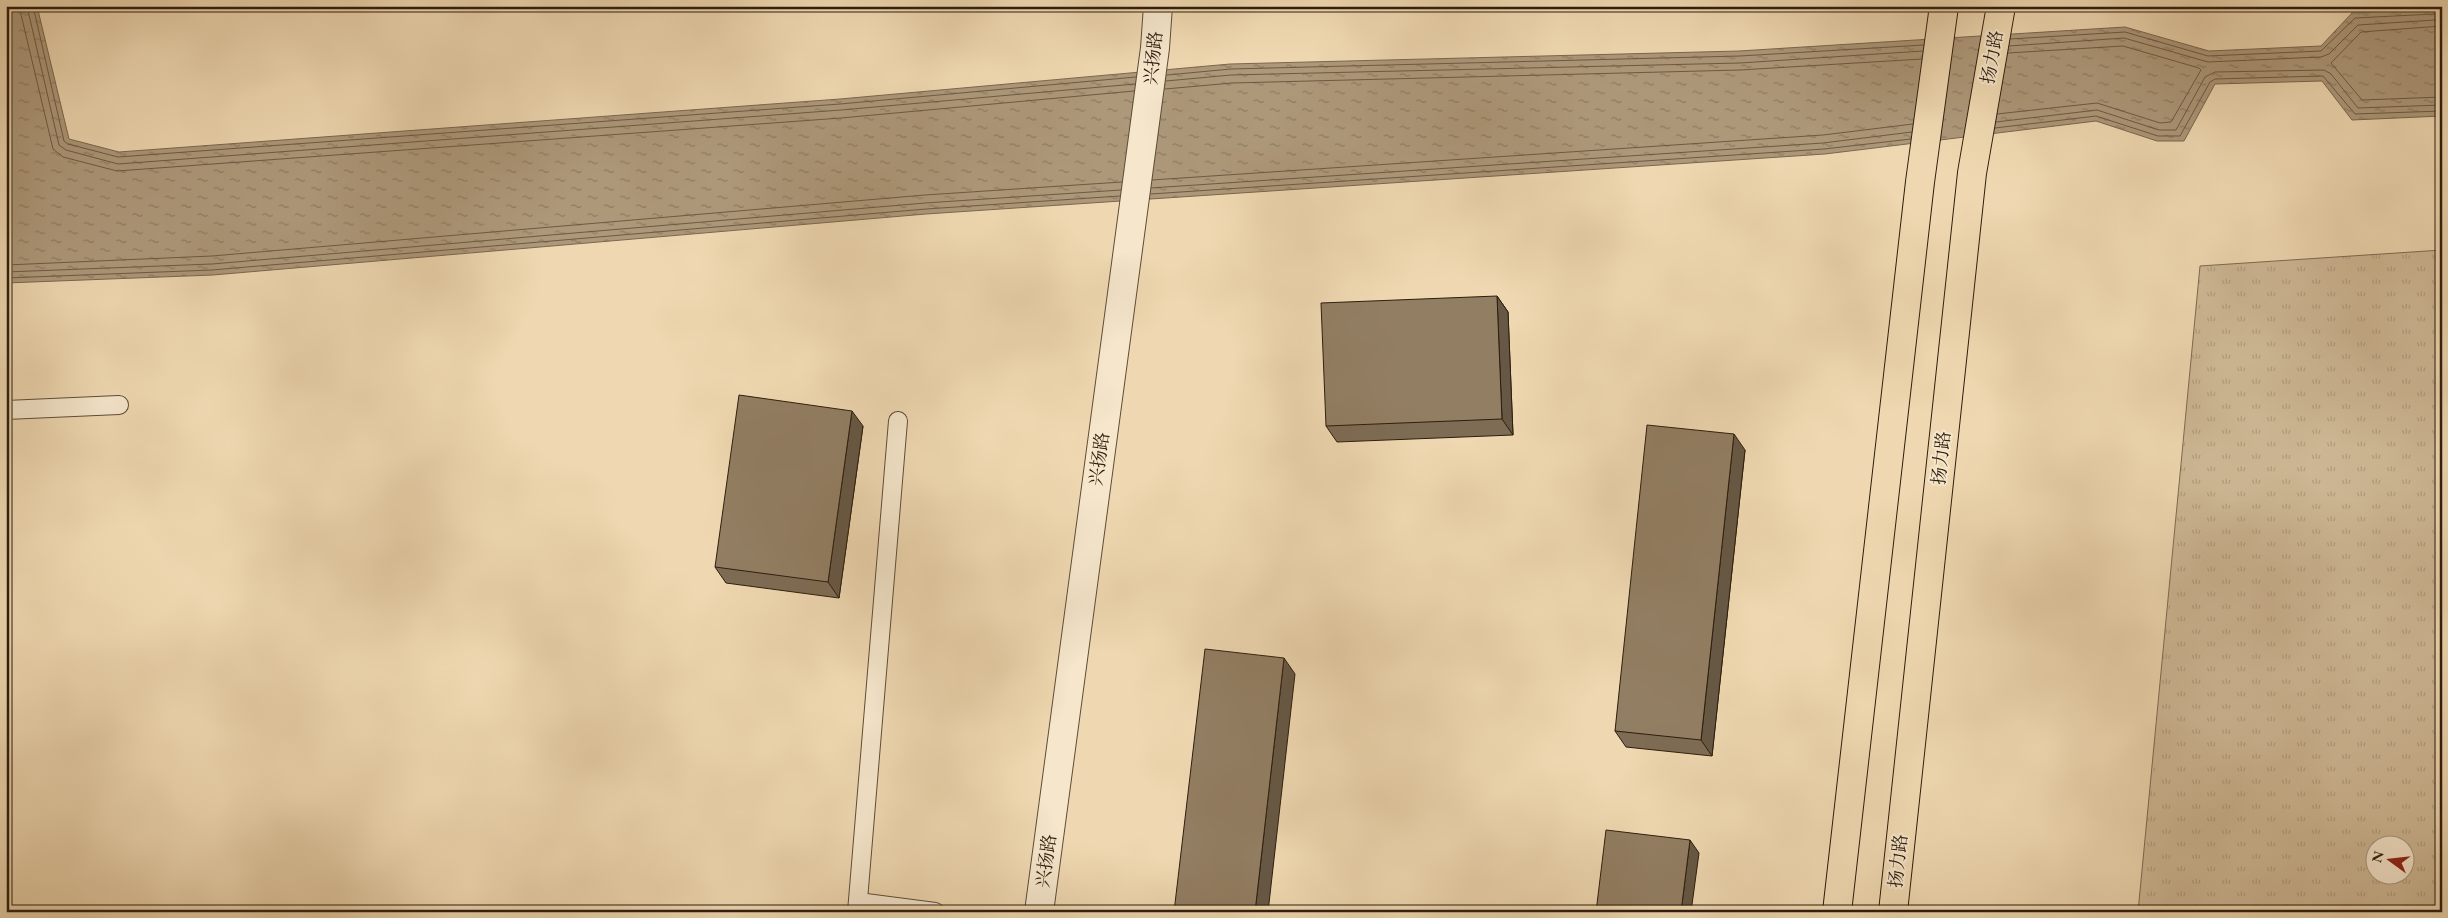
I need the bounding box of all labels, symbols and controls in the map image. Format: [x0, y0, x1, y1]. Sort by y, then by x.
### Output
street label: 扬力路 [1975, 28, 2008, 85]
street label: 兴扬路 [1138, 30, 1167, 86]
street label: 扬力路 [1926, 430, 1955, 486]
street label: 兴扬路 [1083, 431, 1114, 487]
street label: 兴扬路 [1030, 833, 1061, 889]
street label: 扬力路 [1883, 833, 1912, 889]
north arrow [2366, 836, 2416, 886]
text: N [2367, 848, 2388, 864]

